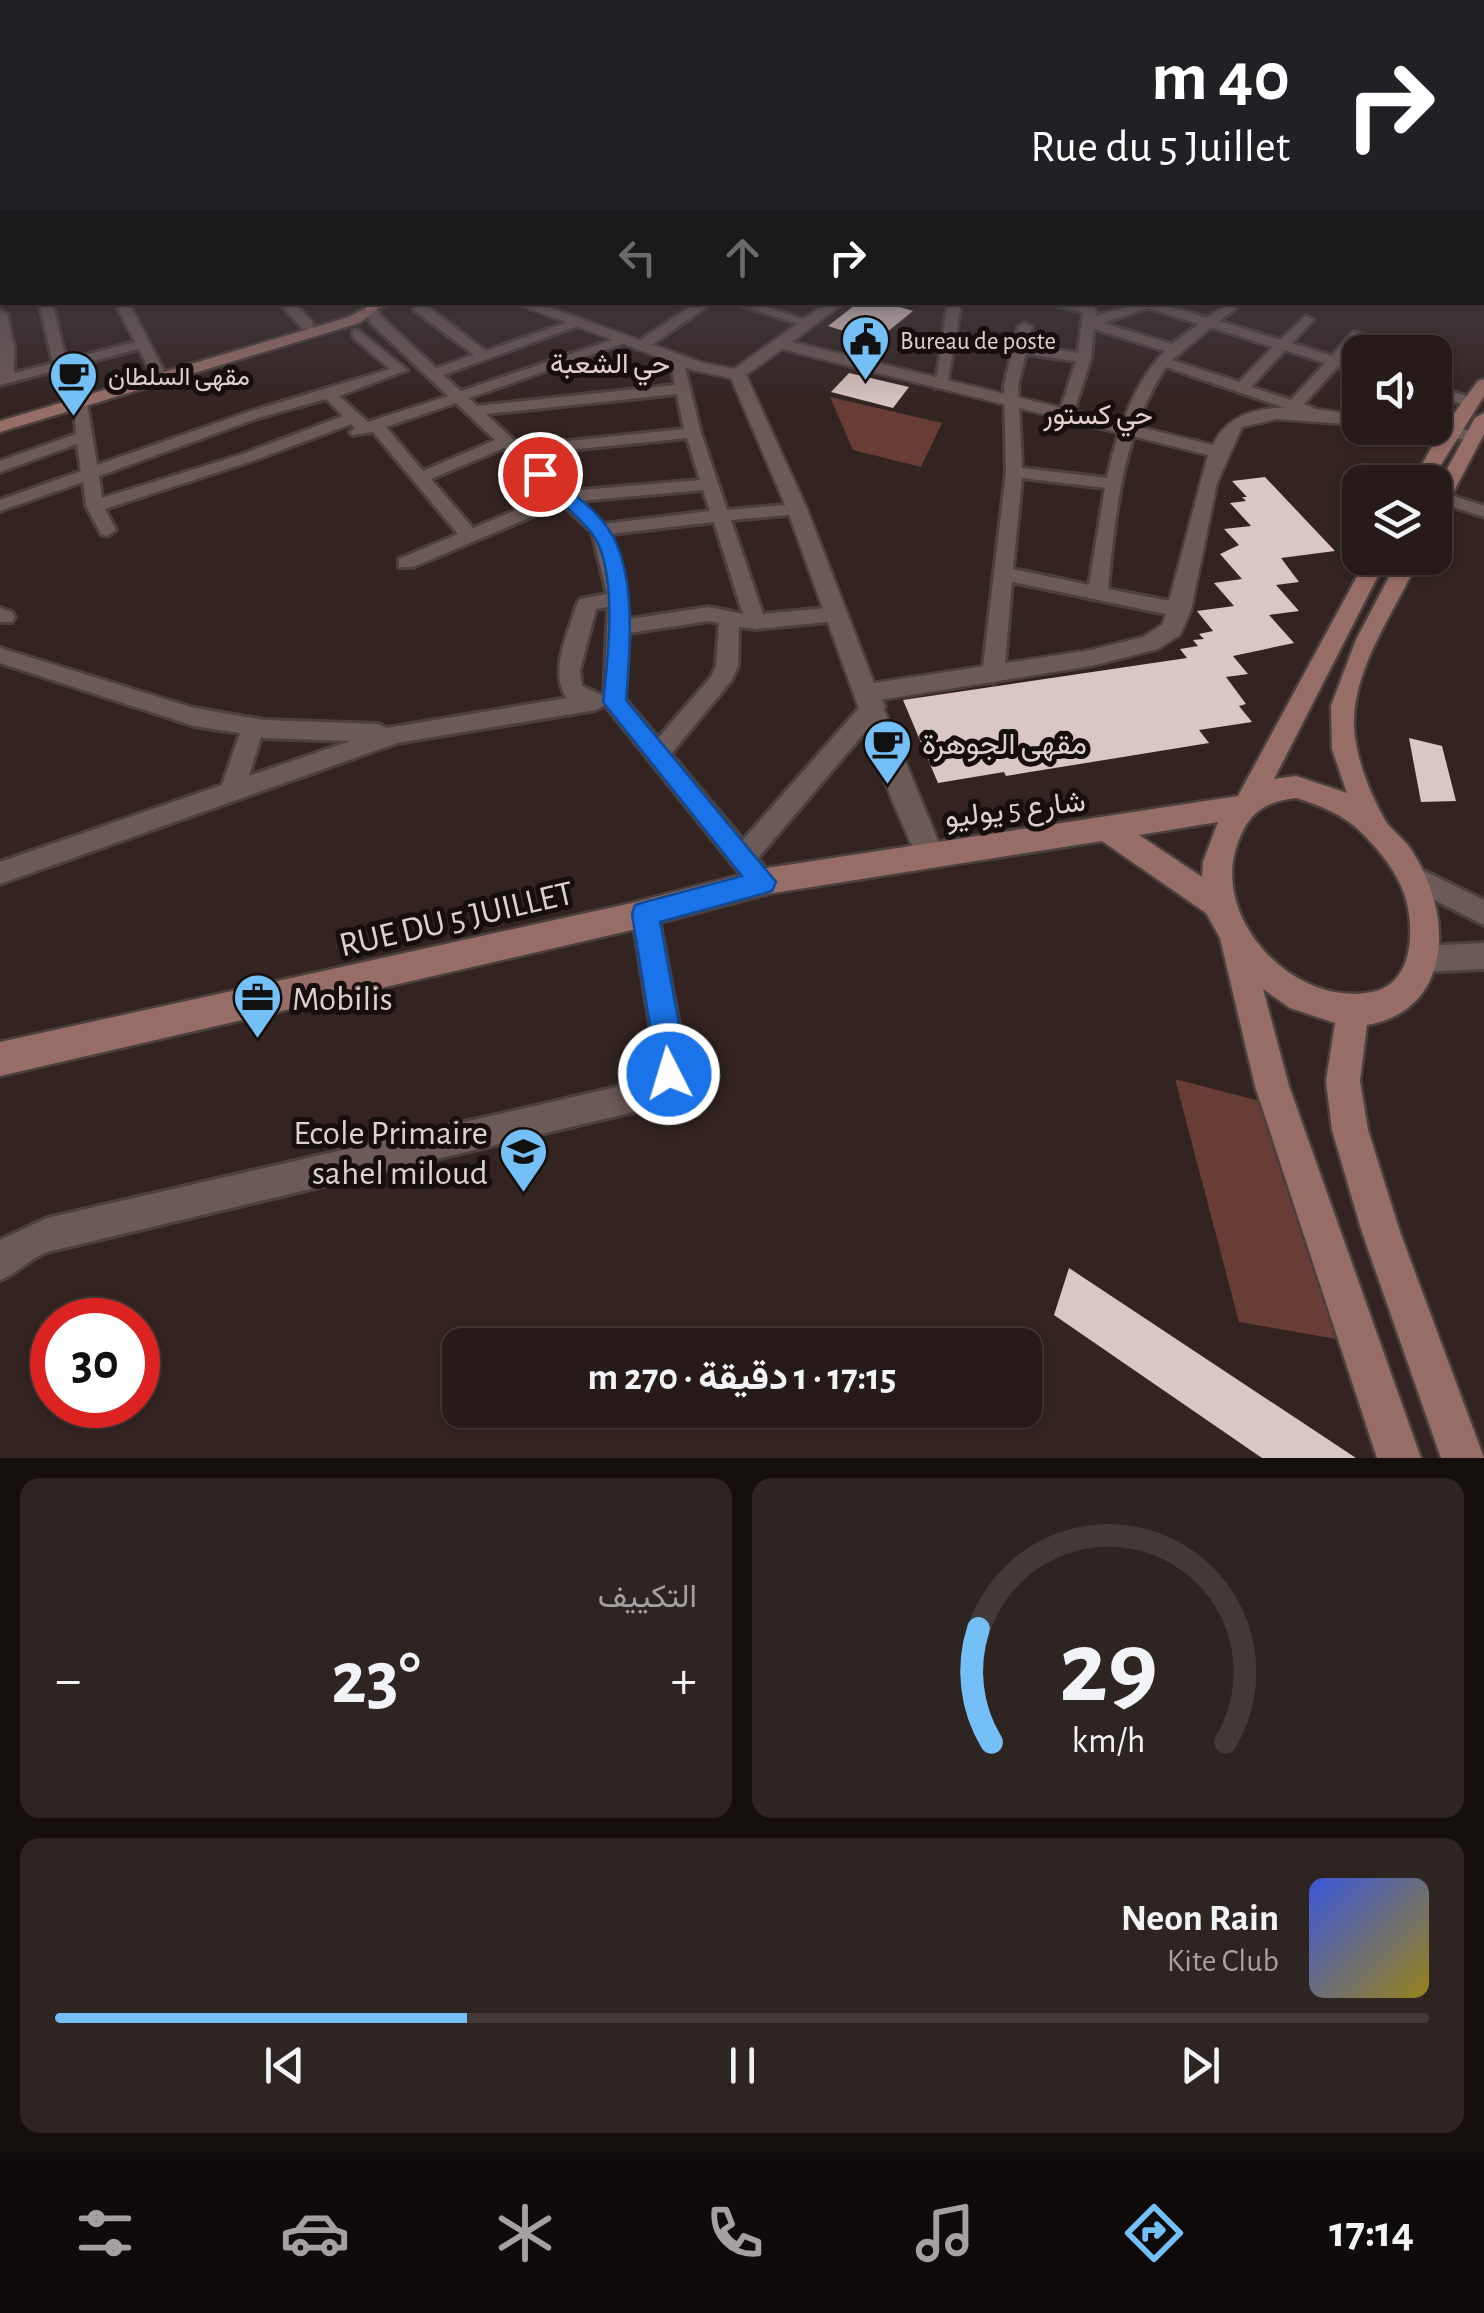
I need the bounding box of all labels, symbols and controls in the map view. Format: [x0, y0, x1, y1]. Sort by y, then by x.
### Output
icon: right [1325, 40, 1455, 170]
text: 40 m [1151, 43, 1290, 113]
text: Rue du 5 Juillet [1030, 125, 1290, 170]
icon: left [610, 230, 665, 285]
icon: ahead [715, 230, 770, 285]
icon: right [820, 230, 875, 285]
public building icon: Bureau de poste [839, 314, 891, 382]
place label: Bureau de poste [900, 329, 1056, 354]
map controls [1342, 335, 1452, 575]
button: sound [1342, 335, 1452, 445]
cafe icon: مقهى السلطان [47, 350, 99, 418]
district label: حي الشعبة [550, 351, 670, 386]
place label: مقهى السلطان [108, 365, 250, 392]
district label: حي كستور [1042, 402, 1153, 437]
pin [498, 432, 583, 517]
icon: arrive [513, 447, 568, 502]
button: layers [1342, 465, 1452, 575]
cafe icon: مقهى الجوهرة [861, 718, 913, 786]
place label: مقهى الجوهرة [922, 730, 1087, 762]
street label: شارع 5 يوليو [943, 786, 1088, 837]
street label: RUE DU 5 JUILLET [336, 875, 577, 963]
office icon: Mobilis [231, 972, 283, 1040]
place label: Mobilis [292, 982, 393, 1017]
position arrow [617, 1022, 721, 1126]
place label: Ecole Primaire sahel miloud [293, 1116, 488, 1191]
school or university icon: Ecole Primaire sahel miloud [497, 1126, 549, 1194]
speed limit sign: 30 [30, 1298, 160, 1428]
text: 17:15 · 1 دقيقة · 270 m [588, 1359, 896, 1397]
text: التكييف [598, 1581, 697, 1613]
text: 29 [1058, 1617, 1158, 1721]
text: 23° [331, 1642, 421, 1717]
text: − [55, 1653, 81, 1708]
text: + [671, 1653, 697, 1708]
text: km/h [1071, 1723, 1145, 1759]
text: Neon Rain [1121, 1900, 1279, 1938]
text: Kite Club [1167, 1945, 1279, 1977]
icon: previous [257, 2038, 312, 2093]
icon: pause [715, 2038, 770, 2093]
icon: next [1173, 2038, 1228, 2093]
icon: filters [70, 2198, 140, 2268]
icon: car [280, 2198, 350, 2268]
icon: climate [490, 2198, 560, 2268]
icon: phone [700, 2198, 770, 2268]
icon: music [910, 2198, 980, 2268]
icon: directions [1119, 2198, 1189, 2268]
text: 17:14 [1329, 2210, 1414, 2255]

